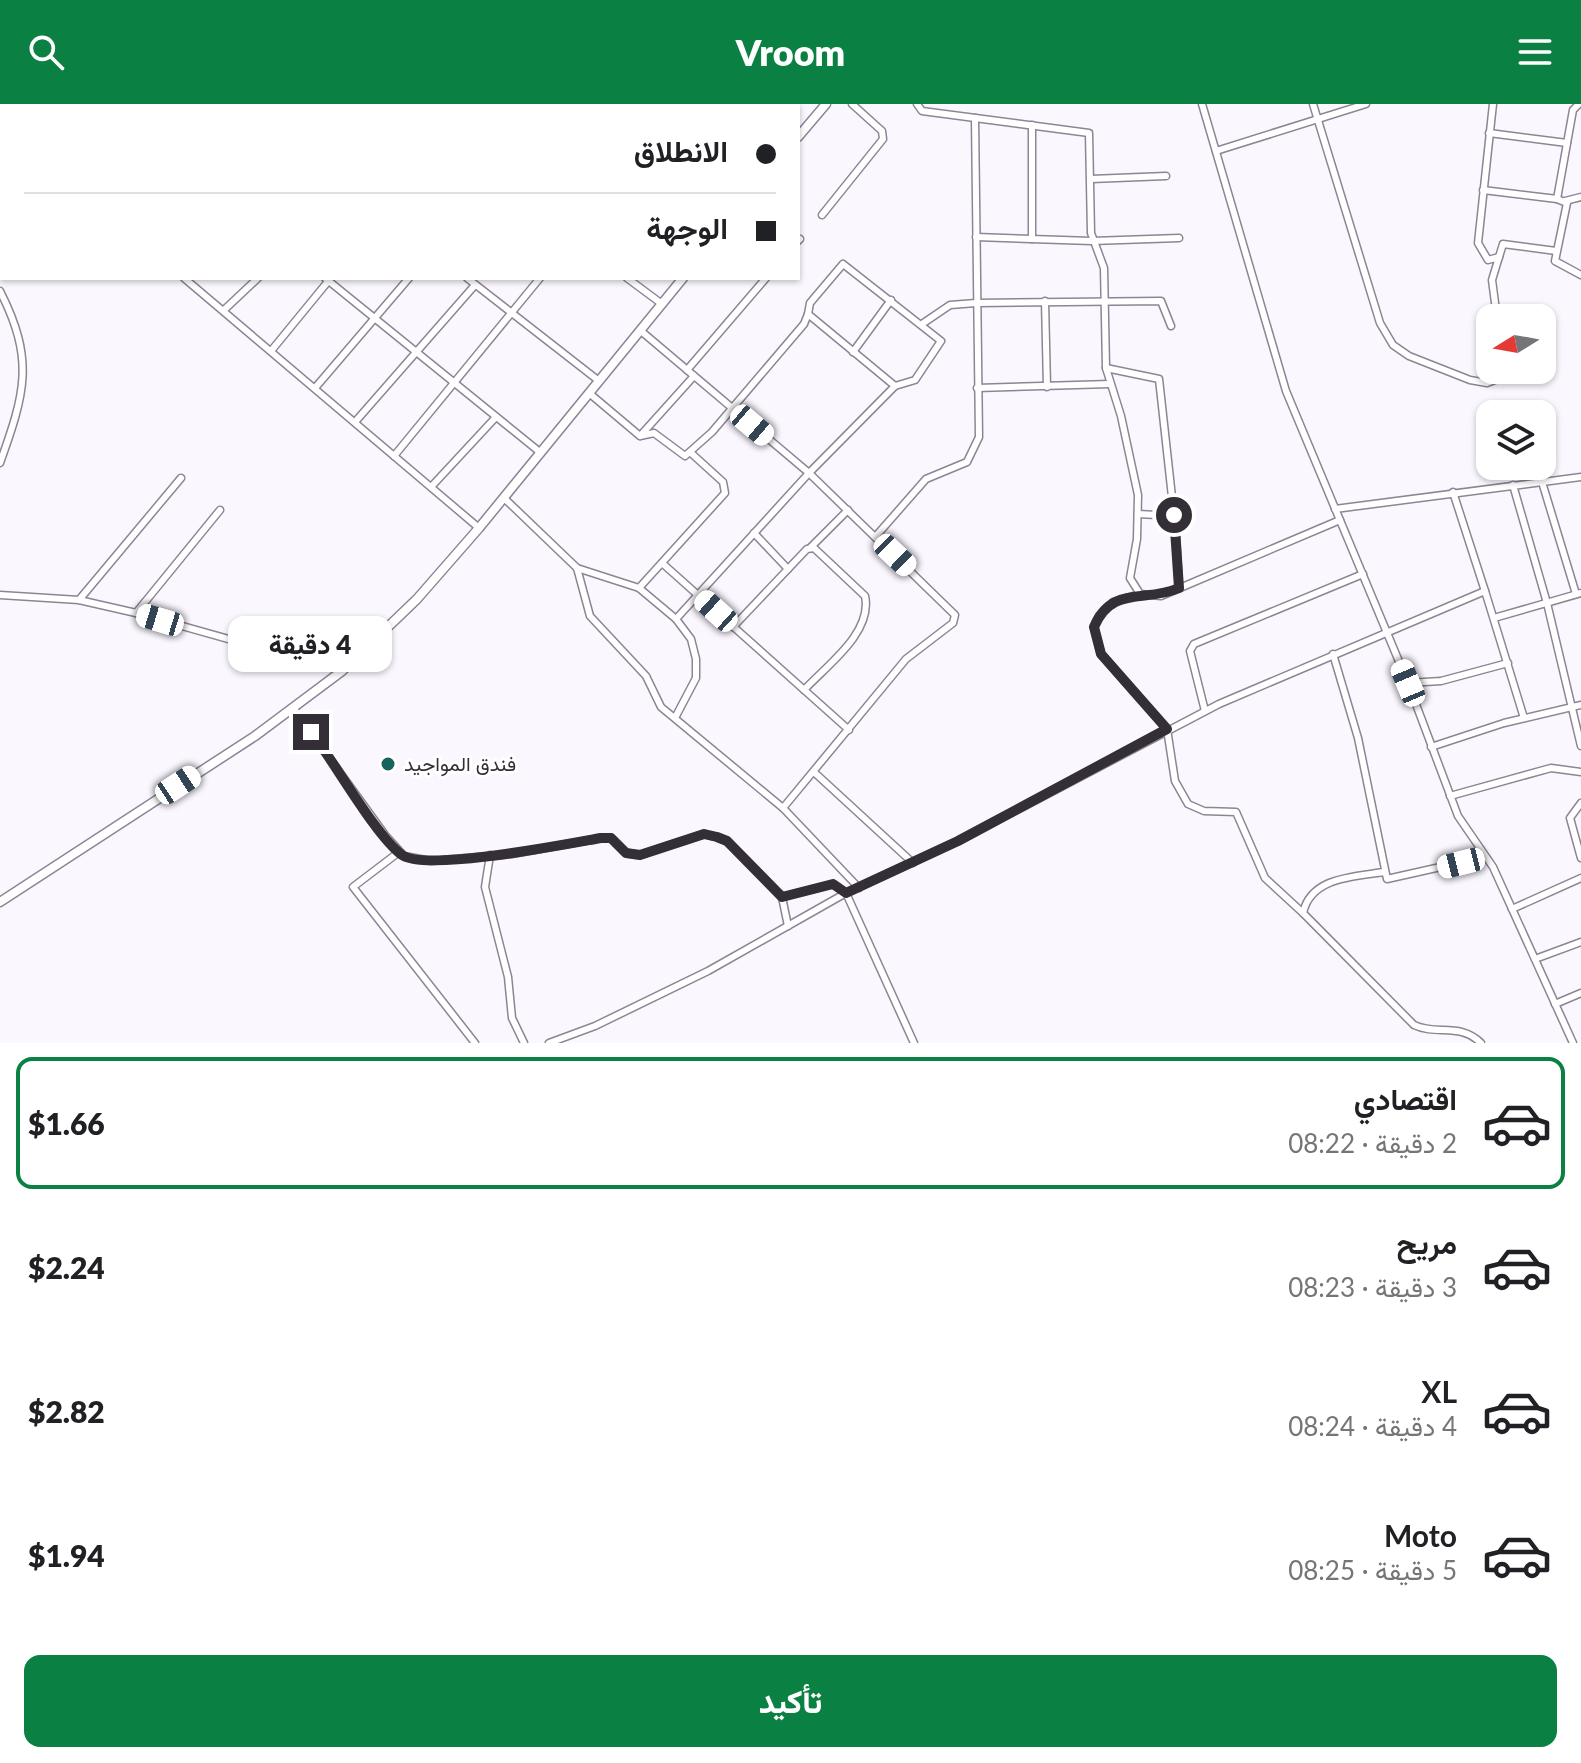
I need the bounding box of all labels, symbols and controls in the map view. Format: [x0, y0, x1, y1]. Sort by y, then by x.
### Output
icon: search [24, 30, 68, 74]
text: Vroom [736, 30, 845, 74]
icon: menu [1513, 30, 1557, 74]
text: الانطلاق [634, 132, 728, 168]
text: الوجهة [646, 209, 728, 245]
north arrow [1476, 304, 1556, 384]
map controls [1476, 304, 1556, 480]
car [726, 400, 778, 450]
button: layers [1476, 400, 1556, 480]
route start [1156, 497, 1192, 533]
car [869, 530, 921, 580]
car [690, 586, 742, 636]
car [134, 602, 186, 638]
callout: 4 دقيقة [229, 616, 393, 672]
text: 4 دقيقة [269, 628, 351, 660]
car [1388, 656, 1428, 710]
route end [293, 714, 329, 750]
place label: فندق المواجيد [404, 751, 516, 777]
marker: فندق المواجيد [379, 755, 397, 773]
car [151, 762, 205, 808]
car [1435, 846, 1487, 880]
text: اقتصادي [1354, 1080, 1457, 1116]
icon: car [1481, 1087, 1553, 1159]
text: $1.66 [28, 1105, 105, 1141]
text: 2 دقيقة · 08:22 [1288, 1127, 1457, 1159]
text: مريح [1397, 1224, 1457, 1260]
icon: car [1481, 1231, 1553, 1303]
text: $2.24 [28, 1249, 105, 1285]
text: 3 دقيقة · 08:23 [1288, 1271, 1457, 1303]
text: XL [1421, 1373, 1457, 1409]
icon: car [1481, 1375, 1553, 1447]
text: $2.82 [28, 1393, 105, 1429]
text: 4 دقيقة · 08:24 [1288, 1410, 1457, 1442]
text: Moto [1384, 1517, 1457, 1553]
icon: car [1481, 1519, 1553, 1591]
text: $1.94 [28, 1537, 105, 1573]
text: 5 دقيقة · 08:25 [1288, 1554, 1457, 1586]
button: تأكيد [24, 1655, 1557, 1747]

